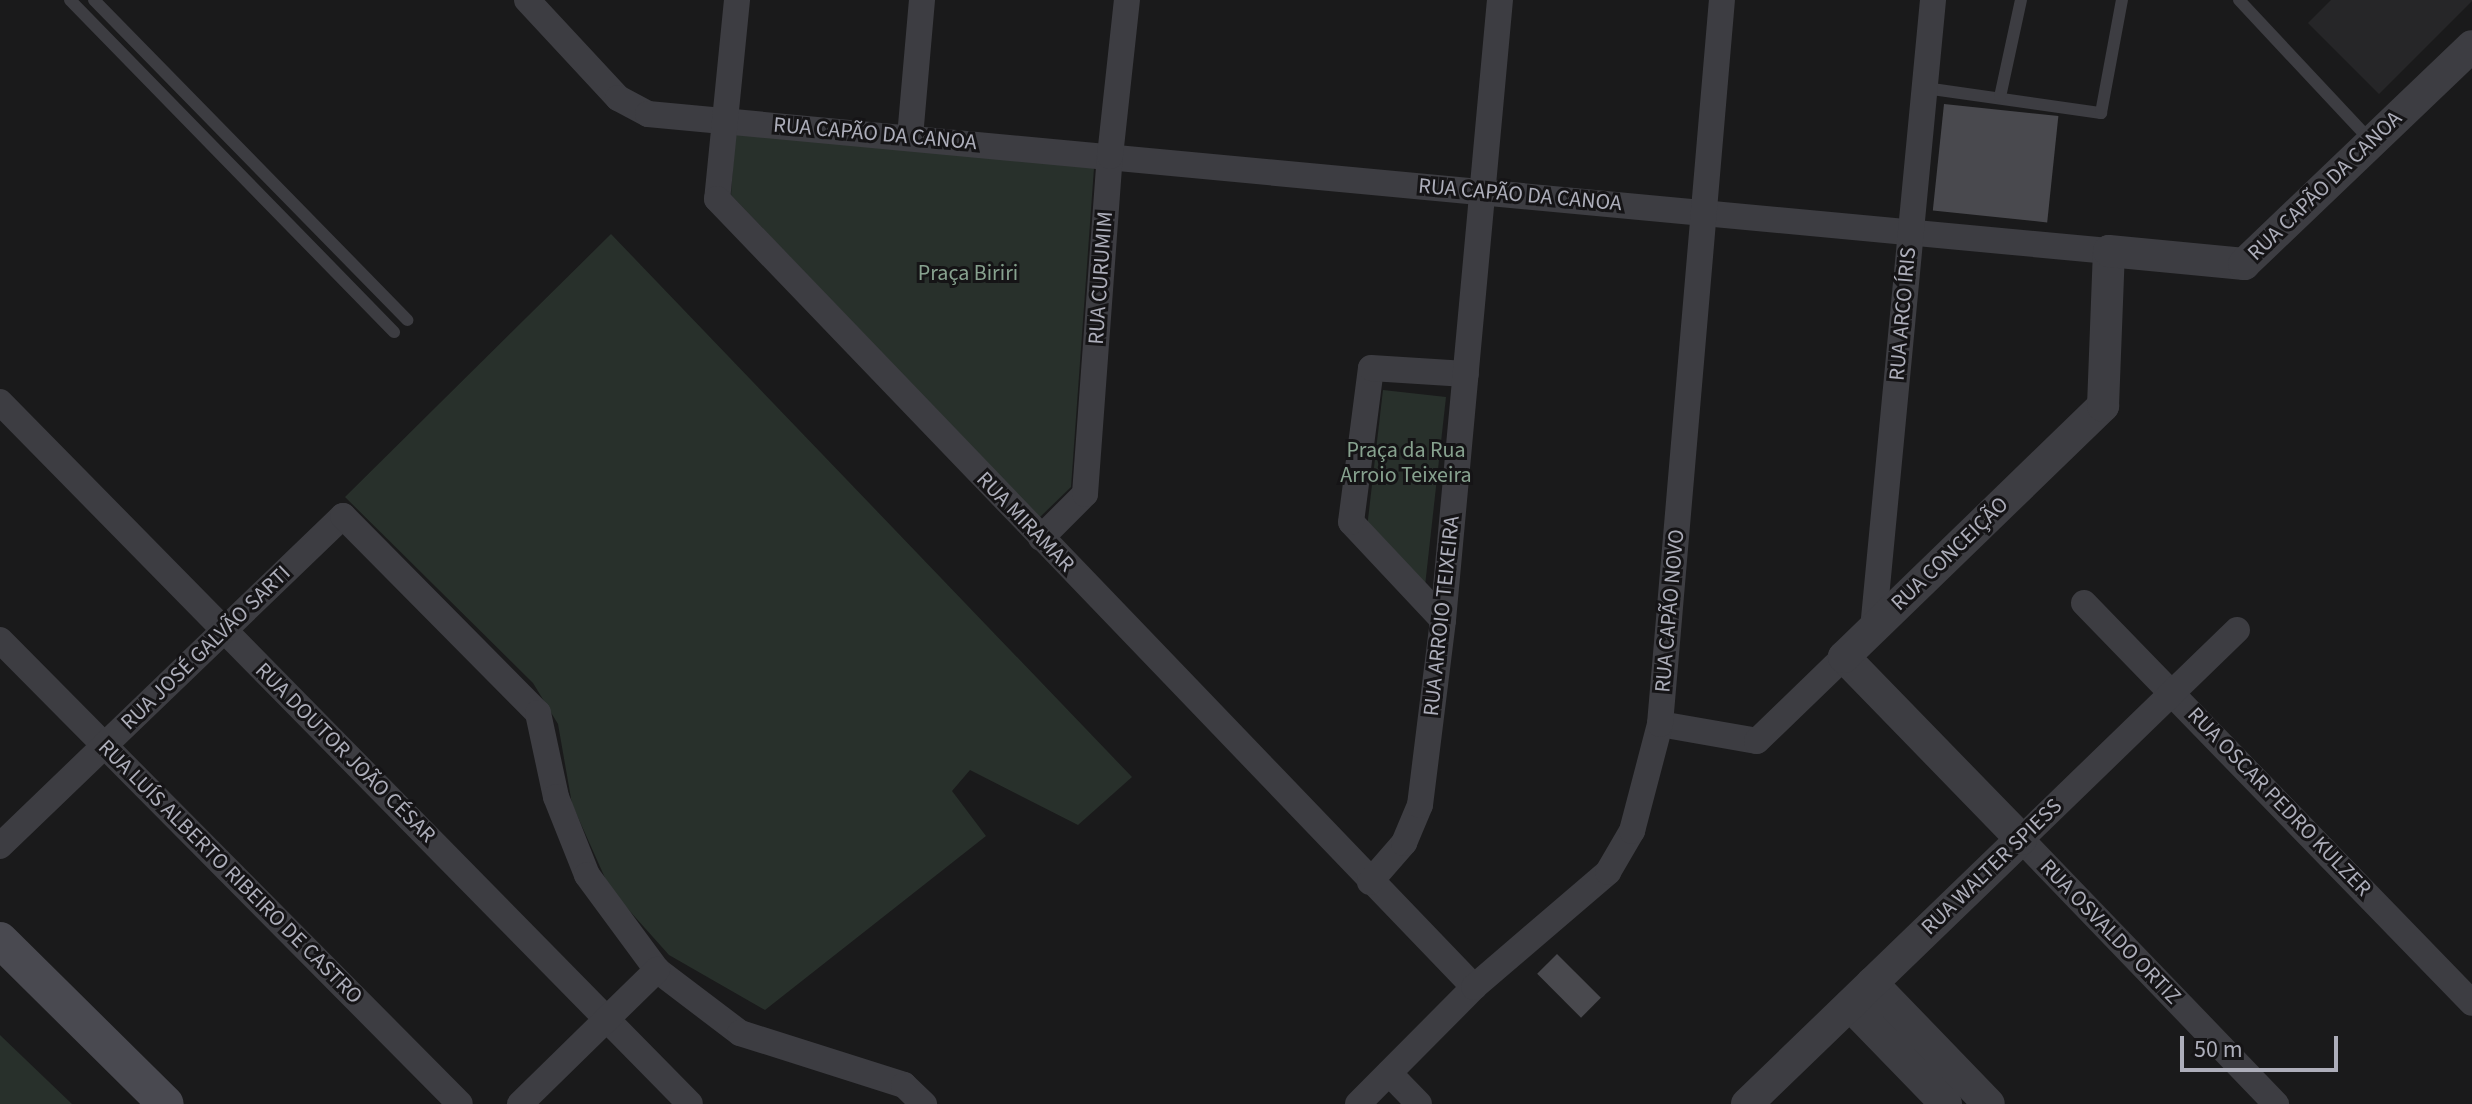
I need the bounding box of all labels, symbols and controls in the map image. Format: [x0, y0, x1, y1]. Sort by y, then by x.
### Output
street label: RUA CAPÃO DA CANOA [2242, 106, 2408, 266]
street label: RUA CAPÃO DA CANOA [772, 112, 978, 156]
street label: RUA CAPÃO DA CANOA [1417, 173, 1623, 217]
street label: RUA CURUMIM [1083, 210, 1119, 346]
street label: RUA ARCO ÍRIS [1884, 246, 1922, 382]
park label: Praça Biriri [918, 261, 1018, 287]
park label: Praça da Rua Arroio Teixeira [1340, 437, 1472, 488]
street label: RUA MIRAMAR [971, 466, 1079, 578]
street label: RUA CONCEIÇÃO [1886, 492, 2014, 616]
street label: RUA ARROIO TEIXEIRA [1418, 515, 1466, 717]
street label: RUA CAPÃO NOVO [1650, 528, 1690, 694]
street label: RUA JOSÉ GALVÃO SARTI [116, 560, 296, 736]
street label: RUA DOUTOR JOÃO CÉSAR [249, 657, 441, 849]
street label: RUA OSCAR PEDRO KULZER [2182, 702, 2376, 902]
street label: RUA LUÍS ALBERTO RIBEIRO DE CASTRO [92, 734, 368, 1010]
street label: RUA WALTER SPIESS [1916, 793, 2068, 941]
street label: RUA OSVALDO ORTIZ [2034, 854, 2186, 1010]
scale bar [2184, 1020, 2342, 1070]
text: 50 m [2194, 1032, 2243, 1067]

